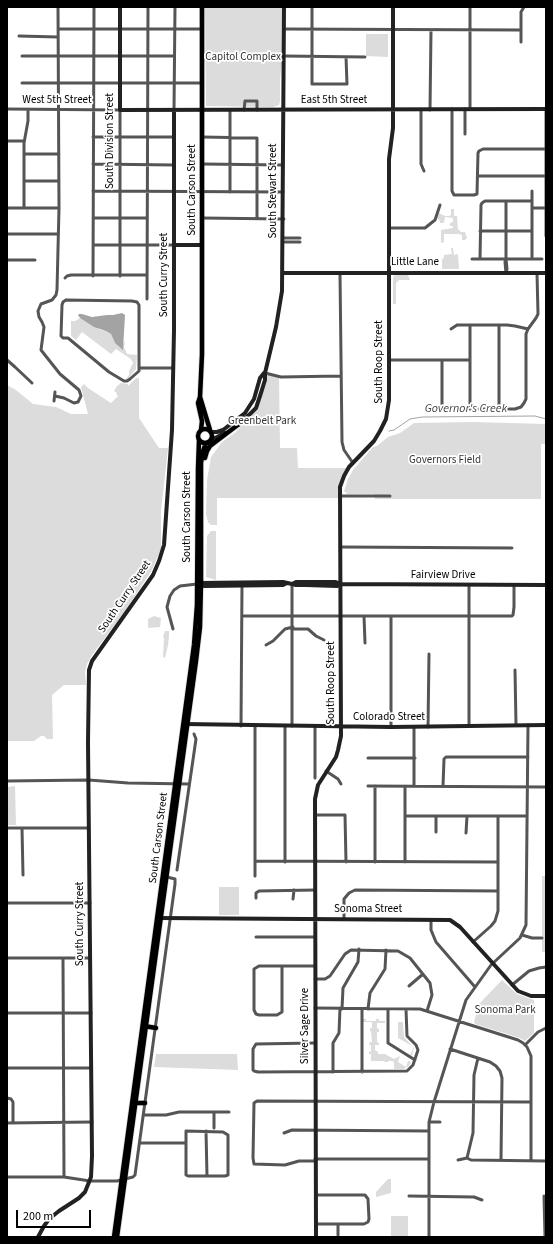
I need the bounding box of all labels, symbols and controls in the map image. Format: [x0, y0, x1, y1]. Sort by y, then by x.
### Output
park label: Capitol Complex [205, 51, 281, 65]
street label: South Division Street [104, 93, 118, 189]
street label: West 5th Street [22, 94, 92, 108]
street label: East 5th Street [301, 94, 367, 108]
street label: South Stewart Street [267, 143, 281, 239]
street label: South Carson Street [186, 144, 200, 236]
street label: South Curry Street [158, 233, 172, 317]
street label: Little Lane [391, 256, 439, 270]
street label: South Roop Street [373, 320, 387, 404]
water label: Governor's Creek [425, 402, 507, 416]
park label: Greenbelt Park [228, 415, 296, 429]
park label: Governors Field [409, 454, 481, 468]
street label: South Carson Street [181, 471, 195, 563]
street label: South Curry Street [96, 558, 154, 636]
street label: Fairview Drive [411, 569, 475, 583]
street label: South Roop Street [325, 641, 339, 725]
street label: Colorado Street [353, 711, 425, 725]
street label: South Carson Street [147, 792, 171, 884]
street label: South Curry Street [74, 882, 88, 966]
street label: Sonoma Street [334, 903, 402, 917]
street label: Silver Sage Drive [299, 988, 313, 1064]
park label: Sonoma Park [474, 1004, 536, 1018]
scale bar [18, 1202, 93, 1228]
text: 200 m [23, 1208, 53, 1225]

